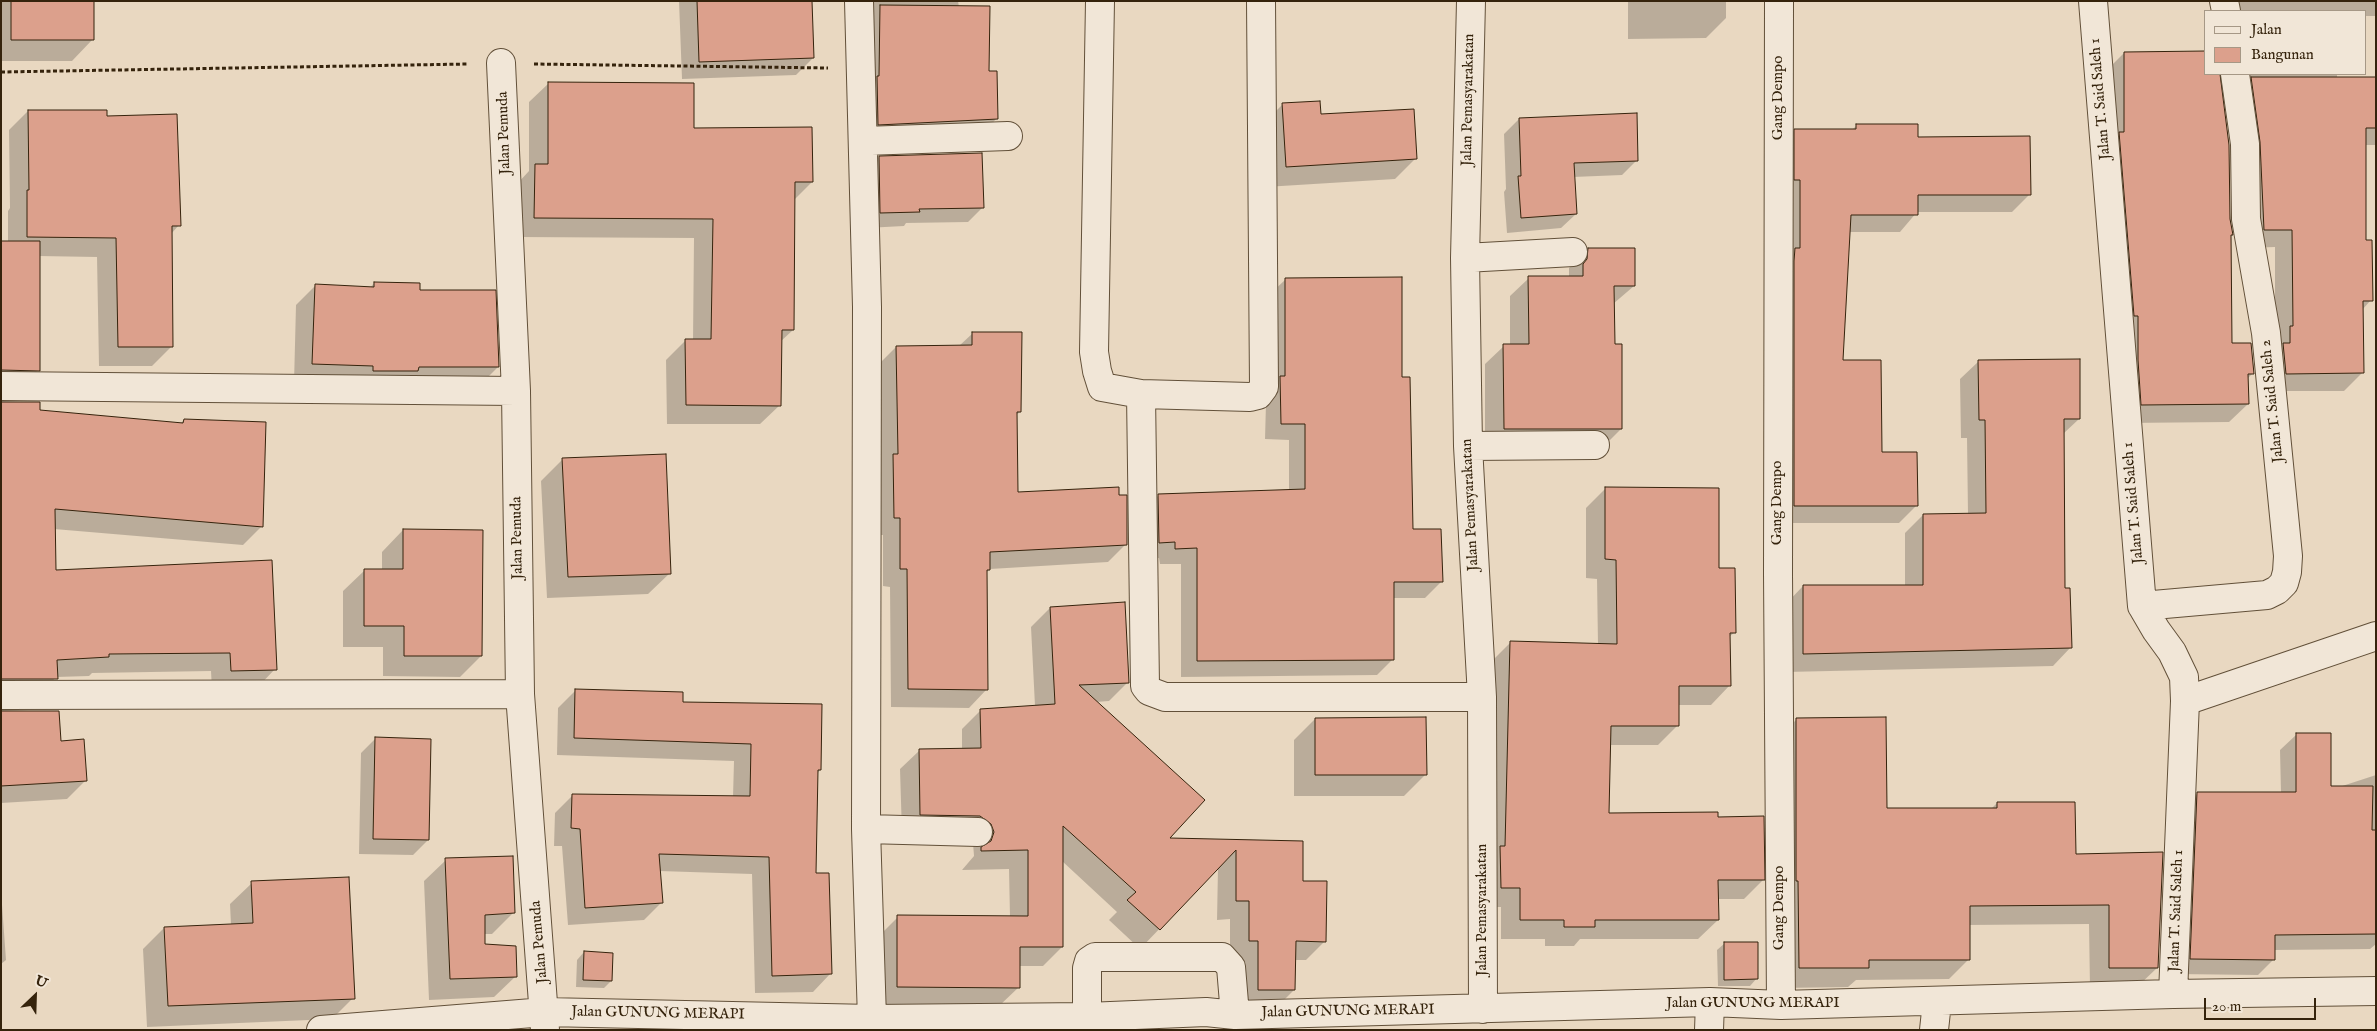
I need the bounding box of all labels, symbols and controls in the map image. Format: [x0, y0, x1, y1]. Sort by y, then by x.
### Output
legend [2204, 10, 2367, 75]
text: Jalan [2251, 20, 2282, 39]
street label: Jalan Pemasyarakatan [1459, 34, 1479, 166]
street label: Jalan T. Said Saleh 1 [2087, 37, 2115, 161]
text: Bangunan [2251, 45, 2314, 64]
street label: Gang Dempo [1770, 56, 1788, 140]
street label: Jalan Pemuda [495, 91, 515, 175]
street label: Jalan T. Said Saleh 2 [2258, 339, 2288, 463]
street label: Jalan Pemasyarakatan [1459, 438, 1483, 572]
street label: Jalan T. Said Saleh 1 [2120, 441, 2148, 565]
street label: Gang Dempo [1769, 461, 1787, 545]
street label: Jalan Pemuda [508, 496, 528, 580]
street label: Jalan Pemasyarakatan [1474, 844, 1492, 976]
street label: Jalan T. Said Saleh 1 [2166, 850, 2188, 972]
street label: Gang Dempo [1771, 866, 1789, 950]
street label: Jalan Pemuda [527, 900, 553, 984]
north arrow [10, 971, 60, 1021]
text: U [32, 972, 50, 993]
scale bar [2207, 988, 2320, 1020]
street label: Jalan GUNUNG MERAPI [1666, 995, 1840, 1013]
text: 20 m [2212, 997, 2241, 1016]
street label: Jalan GUNUNG MERAPI [1261, 1001, 1435, 1023]
street label: Jalan GUNUNG MERAPI [571, 1003, 745, 1025]

